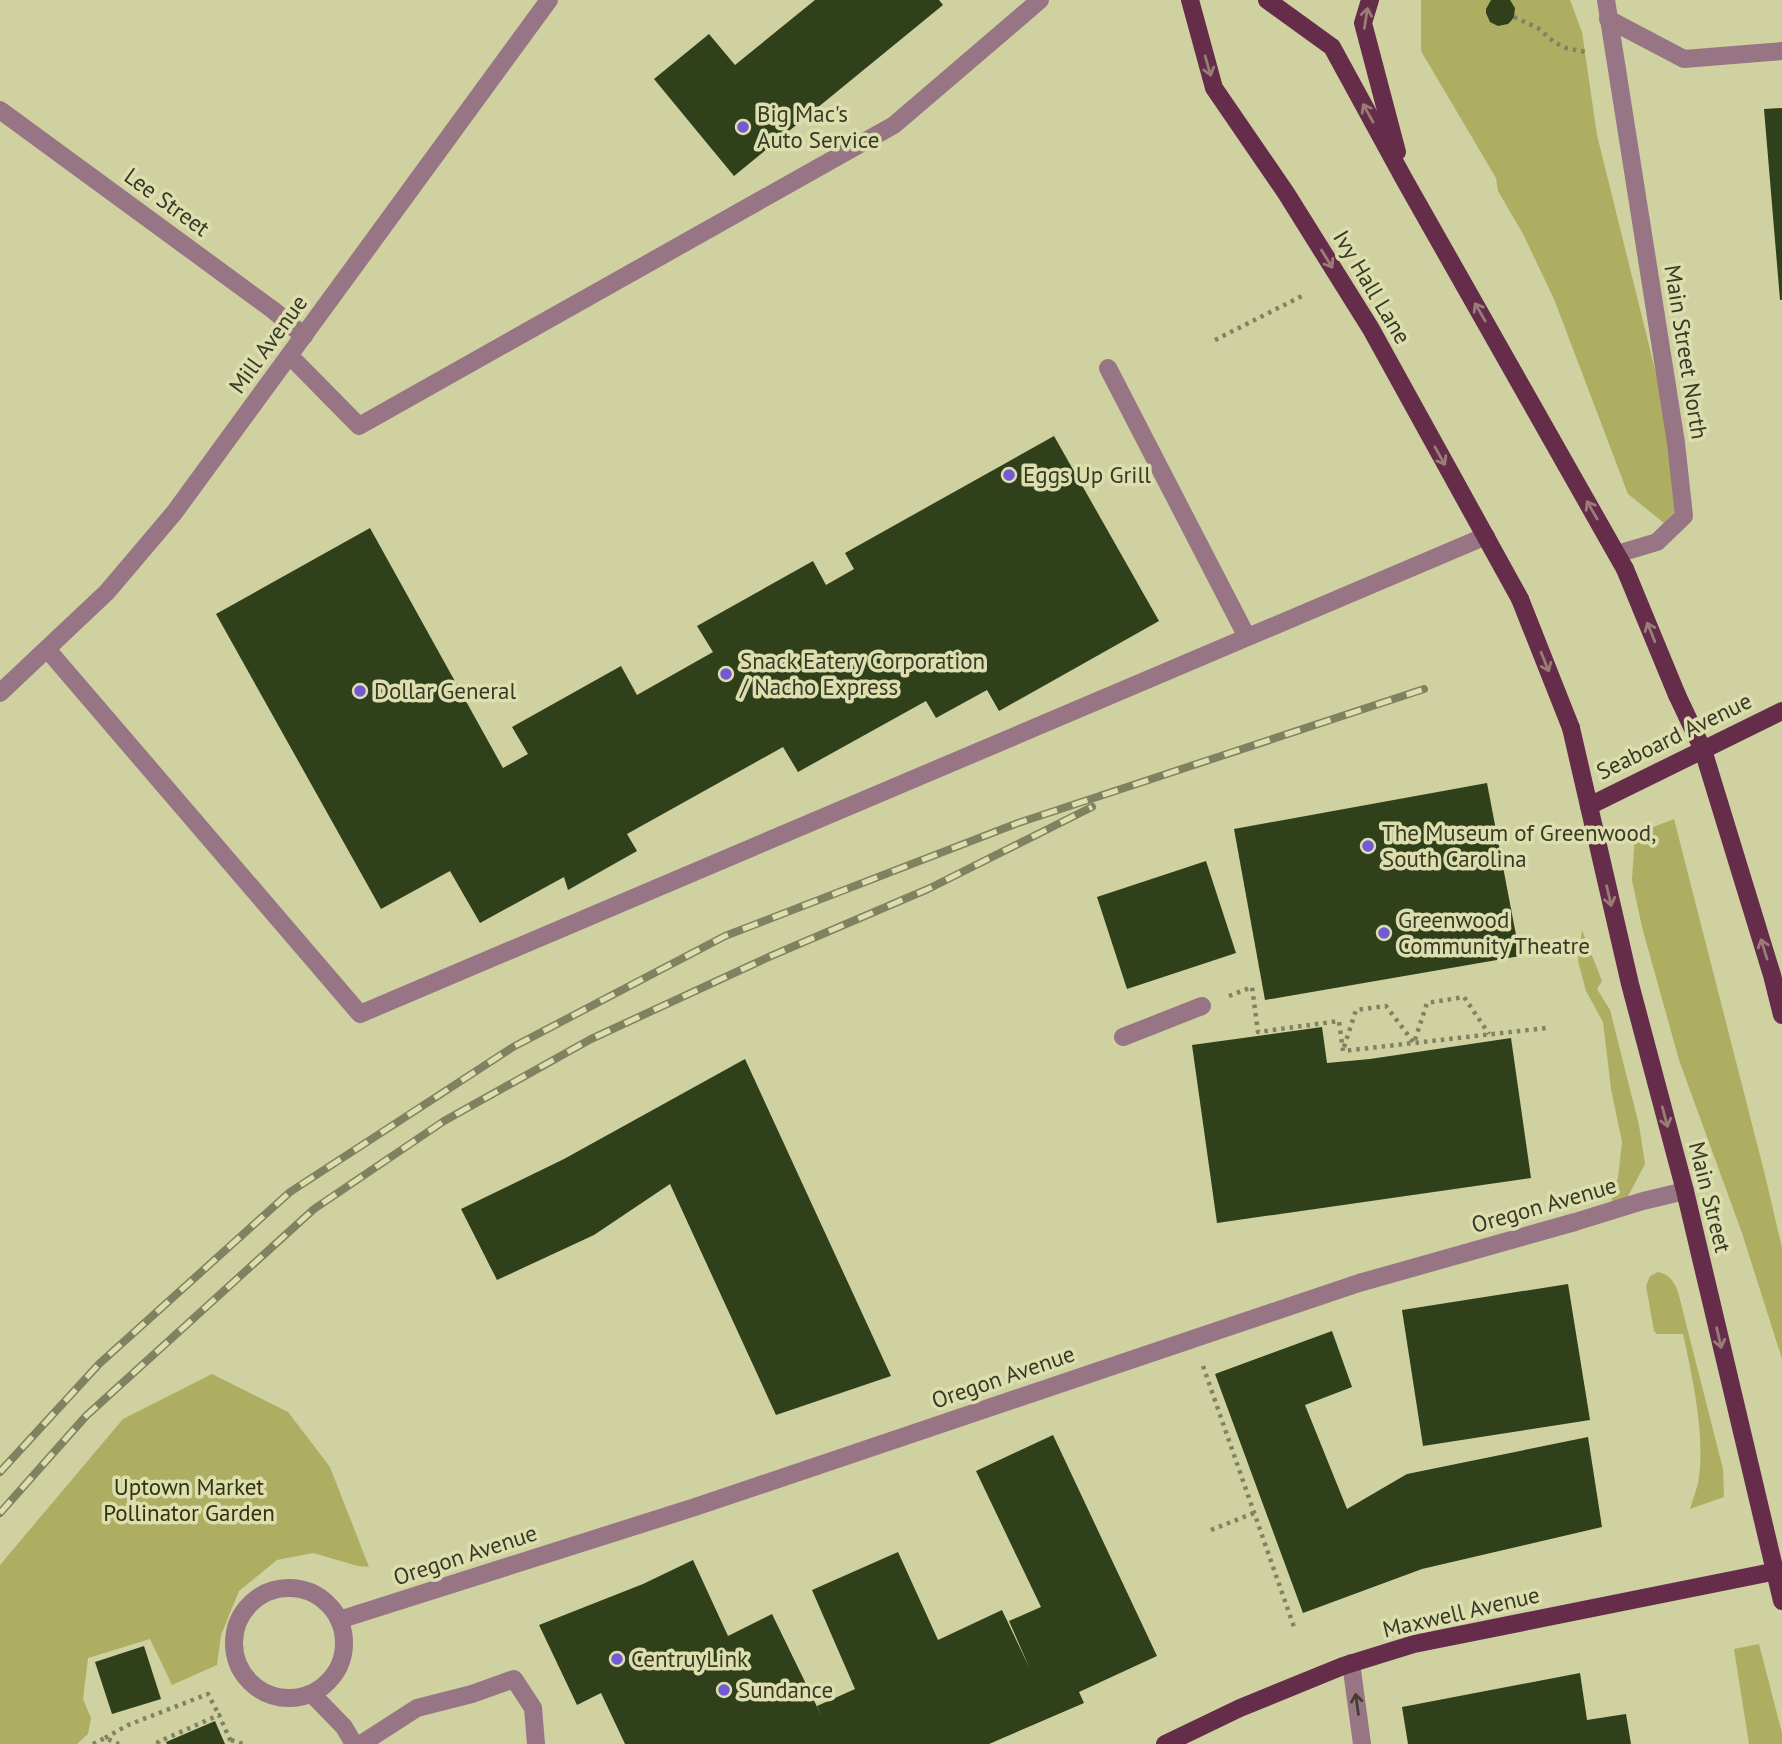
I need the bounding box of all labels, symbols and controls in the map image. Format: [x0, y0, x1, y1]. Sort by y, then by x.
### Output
one-way arrow [1360, 8, 1373, 30]
one-way arrow [1202, 54, 1215, 77]
place label: Big Mac's Auto Service [757, 99, 879, 154]
one-way arrow [1361, 104, 1375, 124]
marker: Big Mac's Auto Service [735, 119, 751, 135]
street label: Lee Street [119, 161, 216, 242]
street label: Ivy Hall Lane [1327, 225, 1418, 349]
one-way arrow [1320, 248, 1334, 268]
street label: Main Street North [1658, 263, 1715, 441]
street label: Mill Avenue [222, 289, 313, 399]
one-way arrow [1473, 302, 1487, 322]
one-way arrow [1434, 445, 1447, 466]
place label: Eggs Up Grill [1023, 460, 1151, 489]
marker: Eggs Up Grill [1001, 467, 1017, 483]
one-way arrow [1585, 500, 1599, 520]
one-way arrow [1644, 622, 1657, 644]
place label: Snack Eatery Corporation / Nacho Express [739, 646, 985, 701]
one-way arrow [1539, 651, 1552, 673]
marker: Snack Eatery Corporation / Nacho Express [718, 666, 734, 682]
place label: Dollar General [374, 676, 516, 705]
marker: Dollar General [352, 683, 368, 699]
street label: Seaboard Avenue [1592, 685, 1756, 786]
place label: The Museum of Greenwood, South Carolina [1382, 818, 1656, 873]
marker: The Museum of Greenwood, South Carolina [1360, 838, 1376, 854]
one-way arrow [1604, 885, 1617, 907]
place label: Greenwood Community Theatre [1398, 905, 1590, 960]
marker: Greenwood Community Theatre [1376, 925, 1392, 941]
one-way arrow [1757, 939, 1770, 961]
one-way arrow [1659, 1105, 1672, 1128]
street label: Main Street [1683, 1138, 1738, 1256]
street label: Oregon Avenue [1468, 1170, 1620, 1239]
one-way arrow [1713, 1326, 1726, 1349]
street label: Oregon Avenue [927, 1338, 1078, 1415]
park label: Uptown Market Pollinator Garden [103, 1472, 275, 1527]
street label: Oregon Avenue [389, 1518, 540, 1591]
street label: Maxwell Avenue [1379, 1579, 1542, 1644]
place label: CentruyLink [631, 1644, 748, 1673]
marker: CentruyLink [609, 1651, 625, 1667]
place label: Sundance [738, 1675, 833, 1704]
marker: Sundance [716, 1682, 732, 1698]
one-way arrow [1350, 1693, 1363, 1716]

